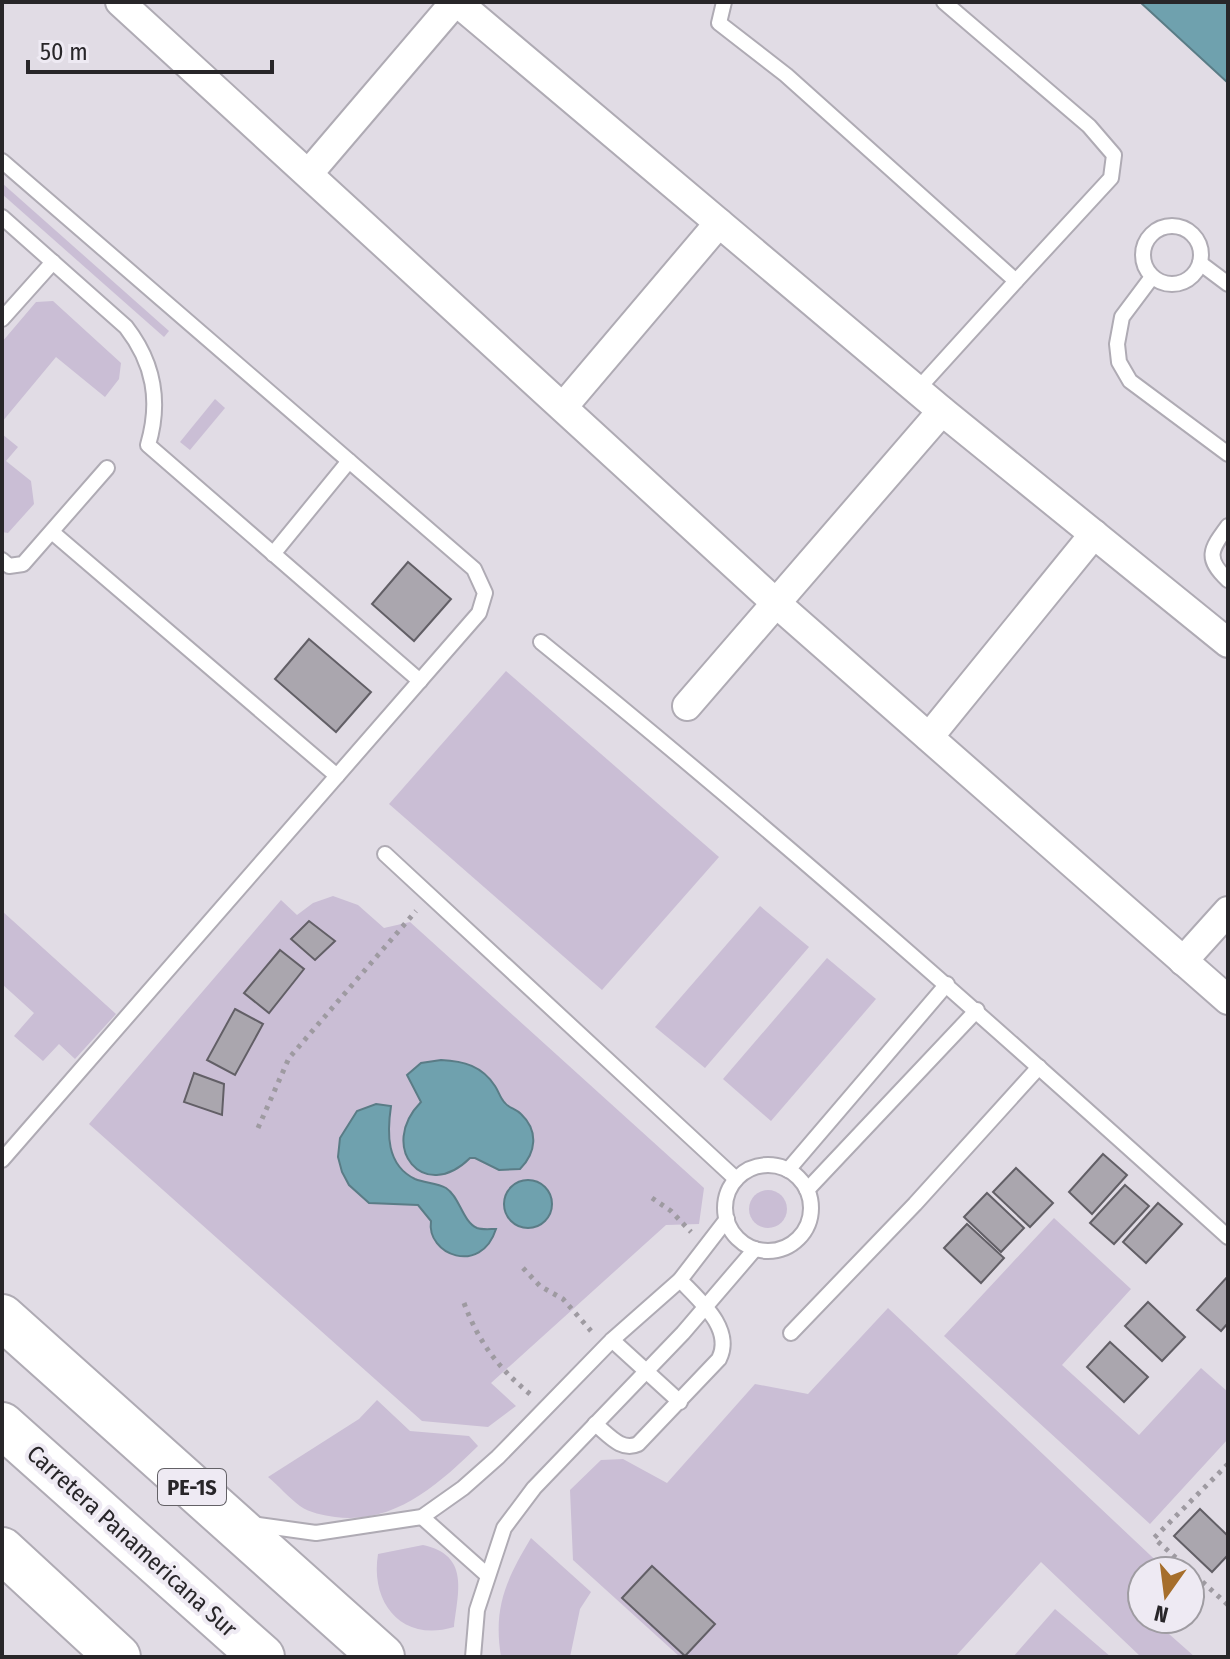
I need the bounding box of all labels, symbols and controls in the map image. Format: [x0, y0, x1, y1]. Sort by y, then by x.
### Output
scale bar [28, 24, 272, 74]
text: 50 m [40, 38, 88, 66]
street label: Carretera Panamericana Sur [21, 1439, 243, 1643]
road number: PE-1S [158, 1469, 226, 1505]
north arrow [1126, 1555, 1206, 1635]
text: N [1152, 1599, 1171, 1629]

